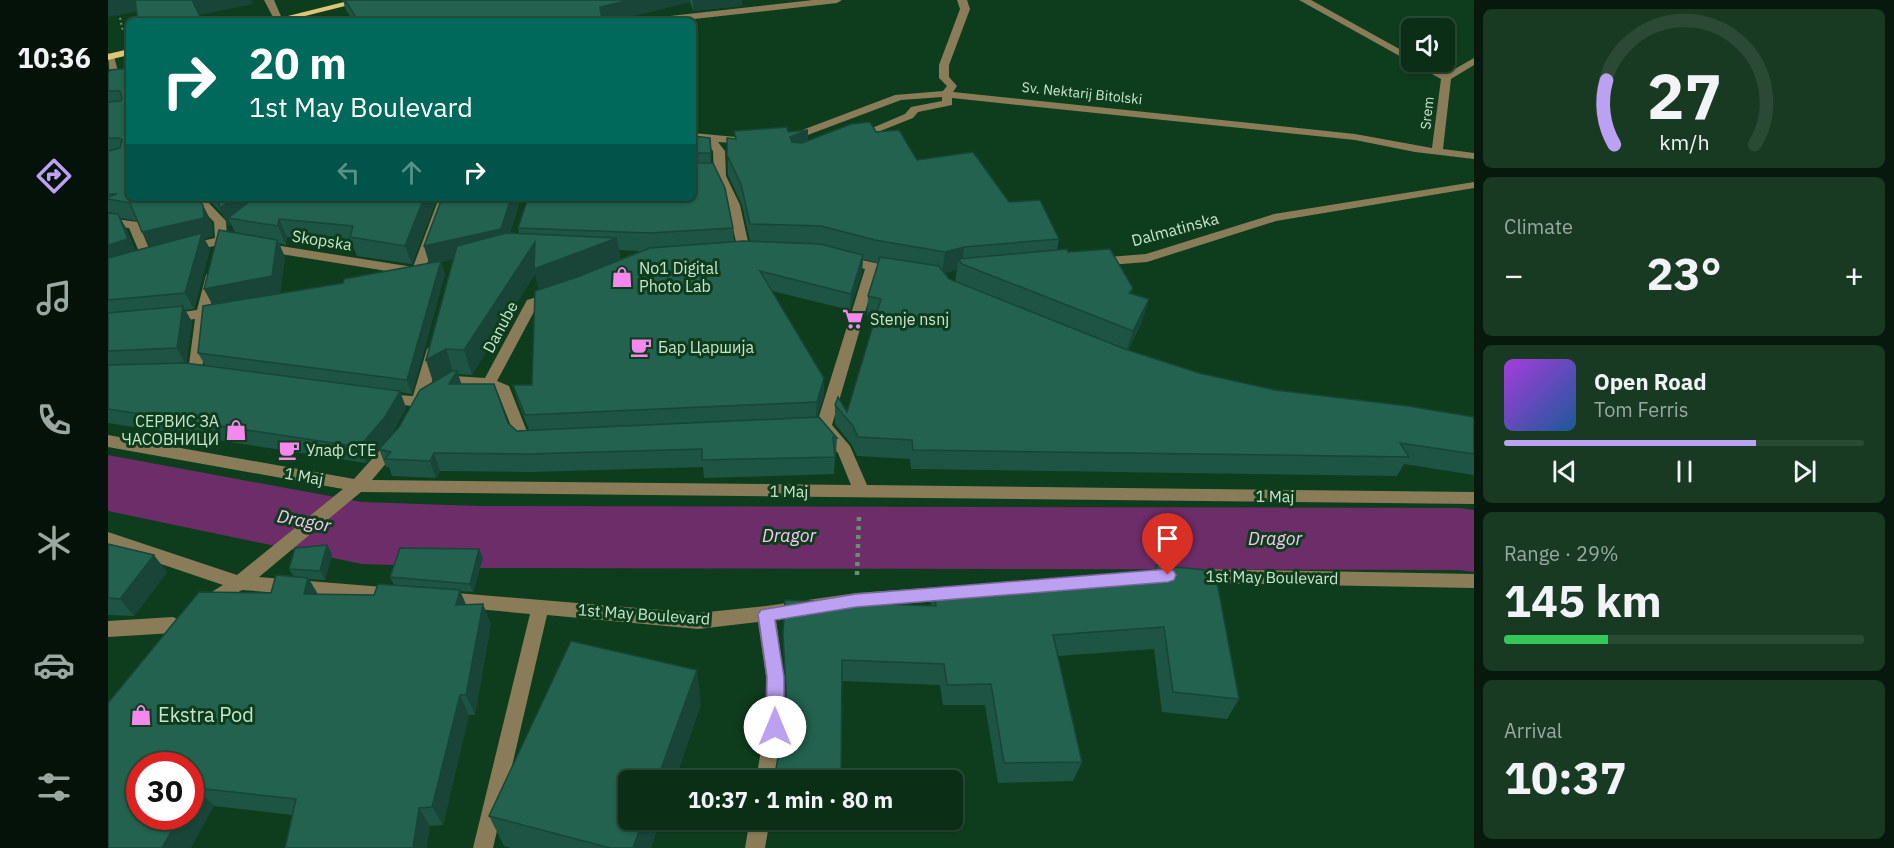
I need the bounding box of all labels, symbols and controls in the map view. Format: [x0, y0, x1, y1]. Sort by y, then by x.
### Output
map controls [1401, 18, 1455, 72]
button: sound [1401, 18, 1455, 72]
text: 20 m [249, 36, 347, 91]
text: 10:36 [17, 40, 91, 75]
icon: right [150, 42, 228, 120]
text: 27 [1647, 56, 1721, 137]
street label: Sv. Nektarij Bitolski [1021, 78, 1143, 108]
text: 1st May Boulevard [249, 89, 473, 124]
street label: Srem [1416, 96, 1438, 130]
text: km/h [1659, 129, 1709, 157]
icon: directions [33, 155, 75, 197]
icon: left [332, 156, 365, 189]
icon: ahead [395, 156, 428, 189]
icon: right [458, 156, 491, 189]
street label: Dalmatinska [1129, 208, 1221, 250]
text: Climate [1504, 213, 1573, 240]
street label: Skopska [291, 225, 354, 255]
text: 23° [1646, 244, 1722, 302]
text: − [1504, 253, 1524, 296]
text: + [1844, 253, 1864, 296]
place label: No1 Digital Photo Lab [639, 258, 718, 296]
shop icon: No1 Digital Photo Lab [610, 265, 634, 289]
icon: music [33, 277, 75, 319]
street label: Danube [478, 298, 522, 356]
supermarket icon: Stenje nsnj [841, 307, 865, 331]
place label: Stenje nsnj [870, 309, 949, 329]
cafe icon: Бар Царшија [629, 335, 653, 359]
place label: Бар Царшија [658, 337, 754, 357]
text: Open Road [1594, 367, 1707, 396]
text: Tom Ferris [1594, 396, 1689, 423]
icon: phone [33, 399, 75, 441]
place label: СЕРВИС ЗА ЧАСОВНИЦИ [122, 411, 219, 449]
shop icon: СЕРВИС ЗА ЧАСОВНИЦИ [224, 418, 248, 442]
cafe icon: Улаф СТЕ [277, 438, 301, 462]
place label: Улаф СТЕ [306, 440, 376, 460]
icon: previous [1548, 455, 1581, 488]
icon: pause [1668, 455, 1701, 488]
icon: next [1788, 455, 1821, 488]
street label: 1 Maj [283, 463, 325, 489]
street label: 1 Maj [769, 481, 809, 501]
street label: 1 Maj [1255, 486, 1295, 506]
water label: Dragor [275, 504, 333, 537]
pin [1142, 513, 1193, 575]
icon: climate [33, 522, 75, 564]
icon: arrive [1151, 522, 1184, 555]
water label: Dragor [762, 524, 817, 547]
water label: Dragor [1248, 527, 1303, 550]
text: Range · 29% [1504, 540, 1619, 567]
street label: 1st May Boulevard [1205, 566, 1339, 588]
text: 145 km [1504, 571, 1662, 629]
street label: 1st May Boulevard [577, 599, 711, 629]
icon: car [33, 644, 75, 686]
position arrow [743, 695, 807, 759]
place label: Ekstra Pod [158, 701, 254, 728]
shop icon: Ekstra Pod [129, 703, 153, 727]
text: Arrival [1504, 717, 1562, 744]
text: 10:37 [1504, 748, 1627, 806]
speed limit sign: 30 [126, 752, 204, 830]
icon: filters [33, 766, 75, 808]
text: 10:37 · 1 min · 80 m [688, 785, 893, 814]

